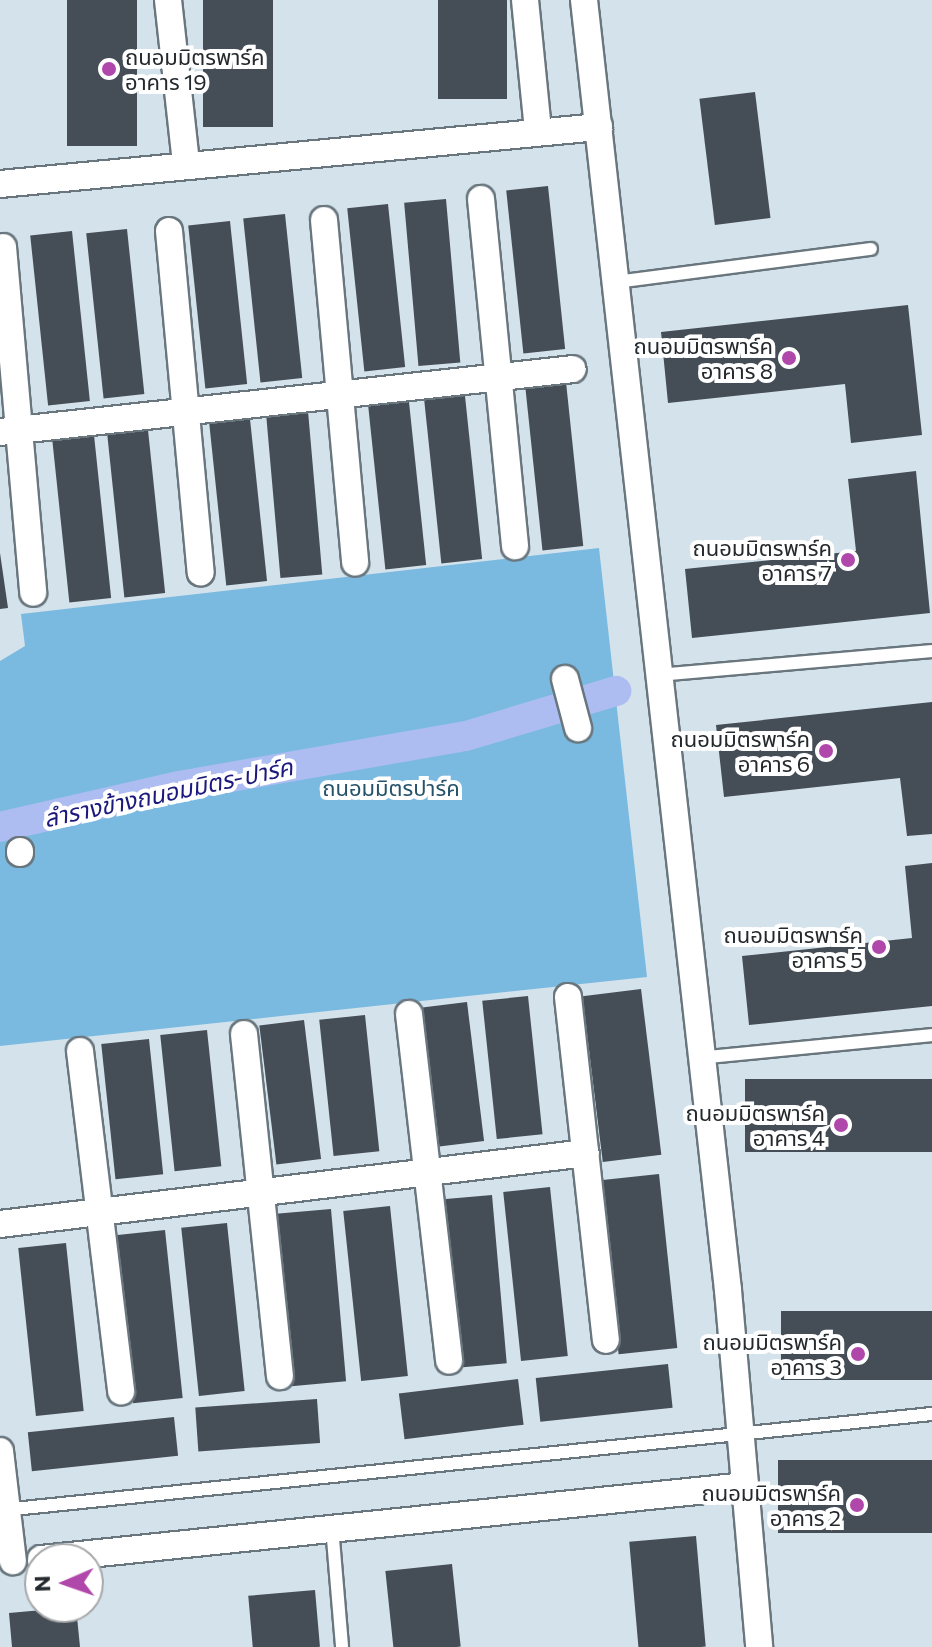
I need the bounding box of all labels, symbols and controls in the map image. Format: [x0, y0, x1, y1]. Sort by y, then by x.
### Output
place label: ถนอมมิตรพาร์ค อาคาร 19 [125, 43, 265, 94]
marker: ถนอมมิตรพาร์ค อาคาร 19 [100, 60, 118, 78]
place label: ถนอมมิตรพาร์ค อาคาร 8 [633, 332, 773, 384]
marker: ถนอมมิตรพาร์ค อาคาร 8 [780, 349, 798, 367]
place label: ถนอมมิตรพาร์ค อาคาร 7 [692, 534, 832, 586]
marker: ถนอมมิตรพาร์ค อาคาร 7 [839, 551, 857, 569]
place label: ถนอมมิตรพาร์ค อาคาร 6 [670, 725, 810, 776]
marker: ถนอมมิตรพาร์ค อาคาร 6 [817, 742, 835, 760]
water label: ลำรางข้างถนอมมิตร-ปาร์ค [41, 752, 295, 832]
park label: ถนอมมิตรปาร์ค [322, 775, 460, 801]
place label: ถนอมมิตรพาร์ค อาคาร 5 [723, 921, 863, 972]
marker: ถนอมมิตรพาร์ค อาคาร 5 [870, 938, 888, 956]
place label: ถนอมมิตรพาร์ค อาคาร 4 [685, 1099, 825, 1150]
marker: ถนอมมิตรพาร์ค อาคาร 4 [832, 1116, 850, 1134]
place label: ถนอมมิตรพาร์ค อาคาร 3 [702, 1328, 842, 1380]
marker: ถนอมมิตรพาร์ค อาคาร 3 [849, 1345, 867, 1363]
place label: ถนอมมิตรพาร์ค อาคาร 2 [701, 1479, 841, 1530]
marker: ถนอมมิตรพาร์ค อาคาร 2 [848, 1496, 866, 1514]
north arrow [24, 1543, 104, 1623]
text: N [28, 1575, 55, 1593]

